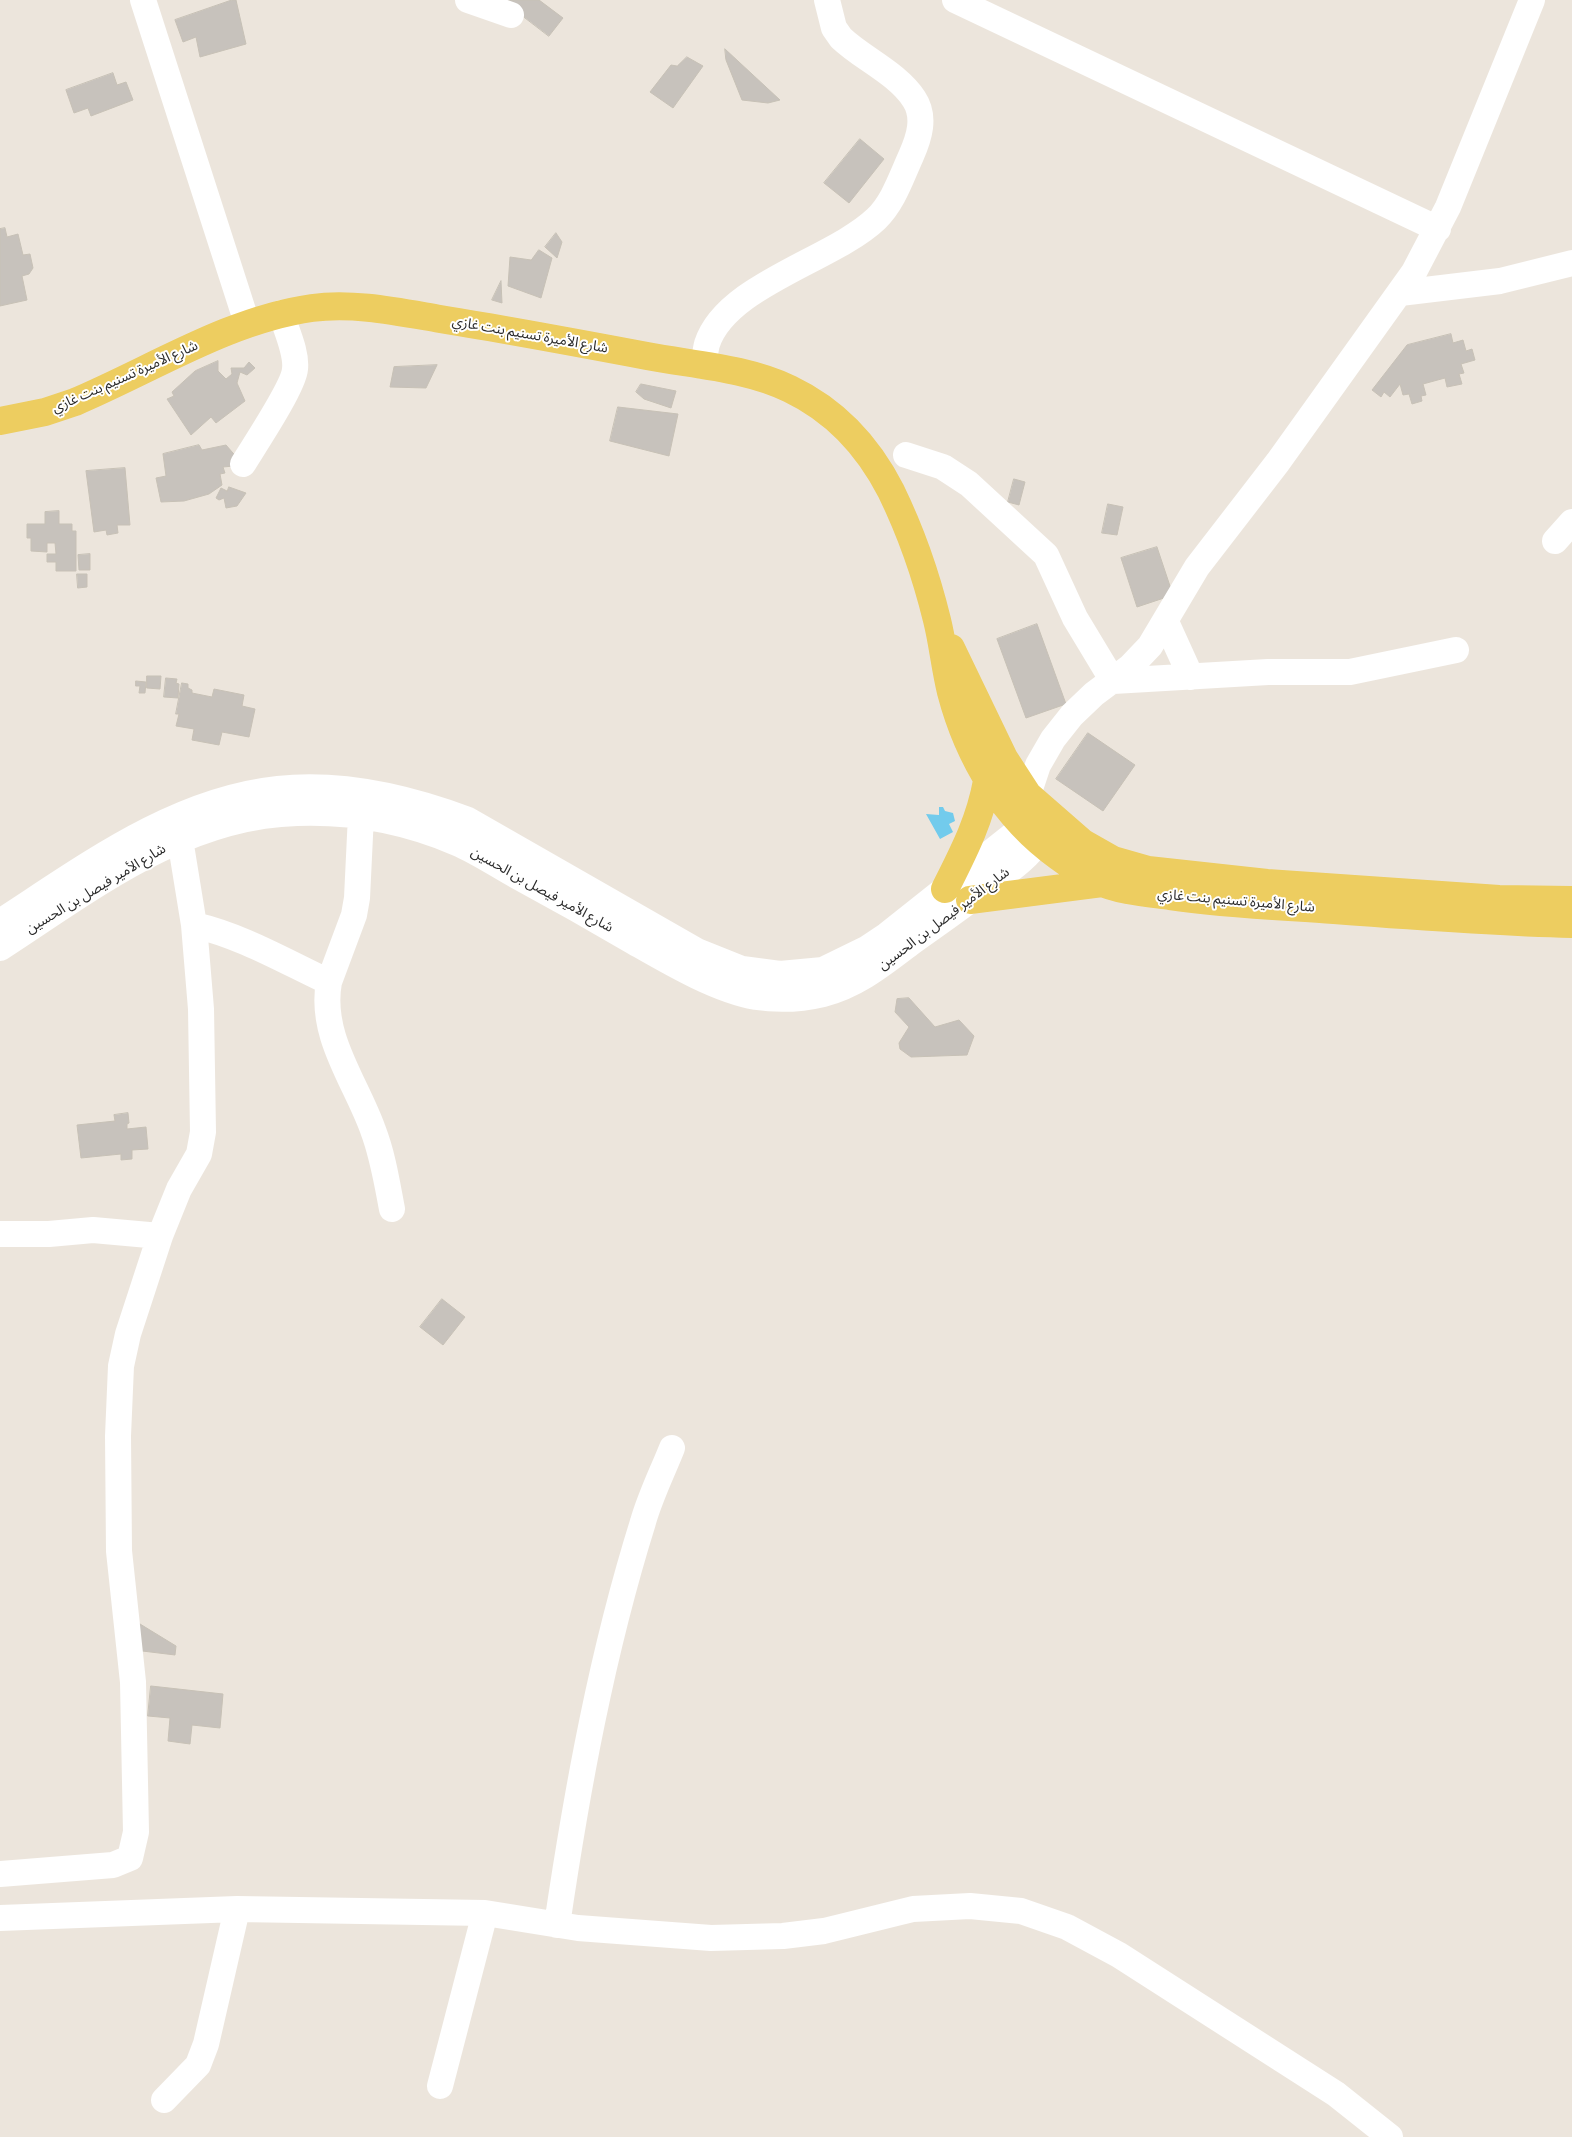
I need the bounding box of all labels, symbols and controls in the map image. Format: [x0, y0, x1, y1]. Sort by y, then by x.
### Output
street label: شارع الأميرة تسنيم بنت غازي [451, 313, 609, 357]
street label: شارع الأميرة تسنيم بنت غازي [49, 337, 201, 417]
street label: شارع الأمير فيصل بن الحسين [23, 841, 169, 937]
street label: شارع الأمير فيصل بن الحسين [468, 844, 616, 936]
street label: شارع الأمير فيصل بن الحسين [875, 864, 1013, 974]
street label: شارع الأميرة تسنيم بنت غازي [1157, 886, 1315, 916]

